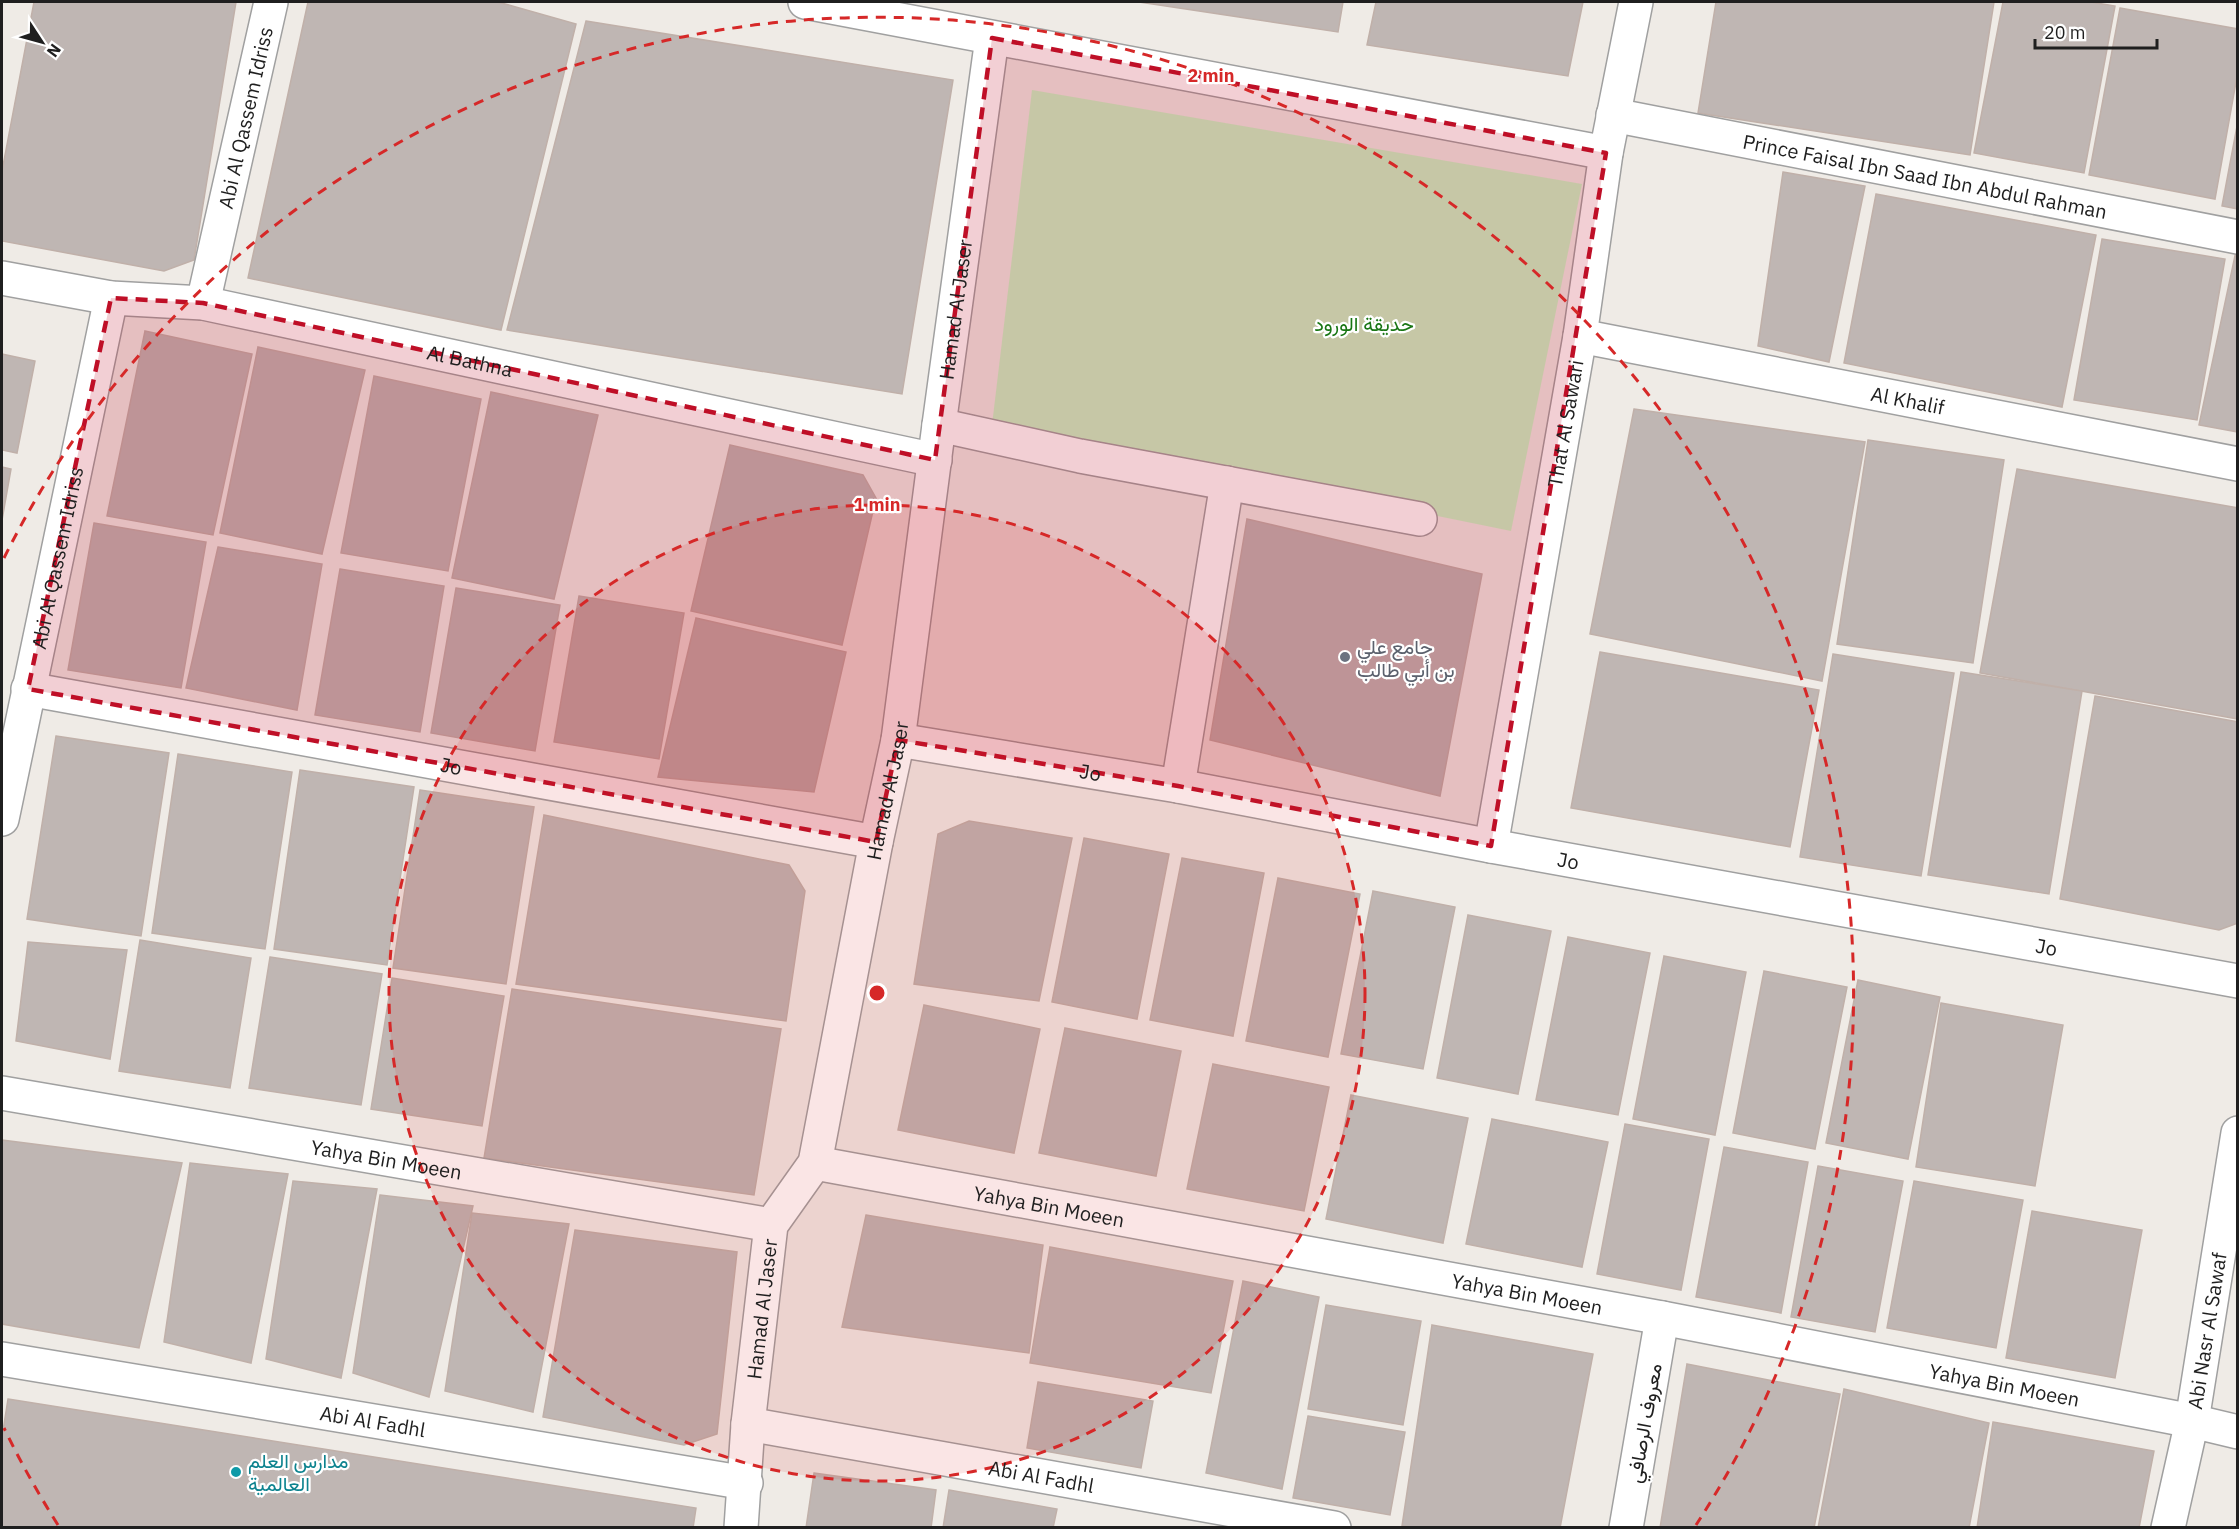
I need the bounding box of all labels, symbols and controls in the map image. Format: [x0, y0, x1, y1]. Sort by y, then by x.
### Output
north arrow [12, 12, 72, 72]
scale bar [2035, 12, 2156, 50]
text: 20 m [2044, 21, 2086, 44]
street label: Abi Al Qassem Idriss [211, 24, 279, 211]
text: N [43, 40, 66, 61]
text: 2 min [1187, 64, 1235, 87]
street label: Prince Faisal Ibn Saad Ibn Abdul Rahman [1741, 127, 2110, 225]
street label: Hamad Al Jaser [932, 238, 978, 381]
park label: حديقة الورود [1314, 310, 1414, 337]
street label: Al Bathna [424, 338, 516, 383]
street label: That Al Sawari [1540, 358, 1589, 489]
street label: Al Khalif [1869, 379, 1948, 420]
street label: Abi Al Qassem Idriss [24, 464, 89, 651]
text: 1 min [853, 493, 901, 516]
place label: جامع علي بن أبي طالب [1357, 633, 1455, 687]
marker: جامع علي بن أبي طالب [1338, 650, 1352, 664]
street label: Hamad Al Jaser [859, 719, 914, 862]
street label: Jo [438, 750, 464, 781]
street label: Jo [1078, 757, 1103, 787]
street label: Jo [1555, 845, 1581, 875]
street label: Jo [2034, 931, 2059, 962]
centre of rings [867, 983, 887, 1003]
street label: Yahya Bin Moeen [309, 1133, 464, 1185]
street label: Yahya Bin Moeen [972, 1179, 1127, 1233]
street label: Hamad Al Jaser [740, 1237, 783, 1381]
street label: Abi Nasr Al Sawaf [2181, 1250, 2232, 1411]
street label: Yahya Bin Moeen [1450, 1266, 1605, 1320]
street label: Yahya Bin Moeen [1927, 1357, 2082, 1412]
street label: معروف الرصافي [1620, 1361, 1672, 1486]
street label: Abi Al Fadhl [318, 1399, 428, 1443]
place label: مدارس العلم العالمية [248, 1447, 348, 1497]
street label: Abi Al Fadhl [987, 1453, 1096, 1499]
marker: مدارس العلم العالمية [229, 1465, 243, 1479]

